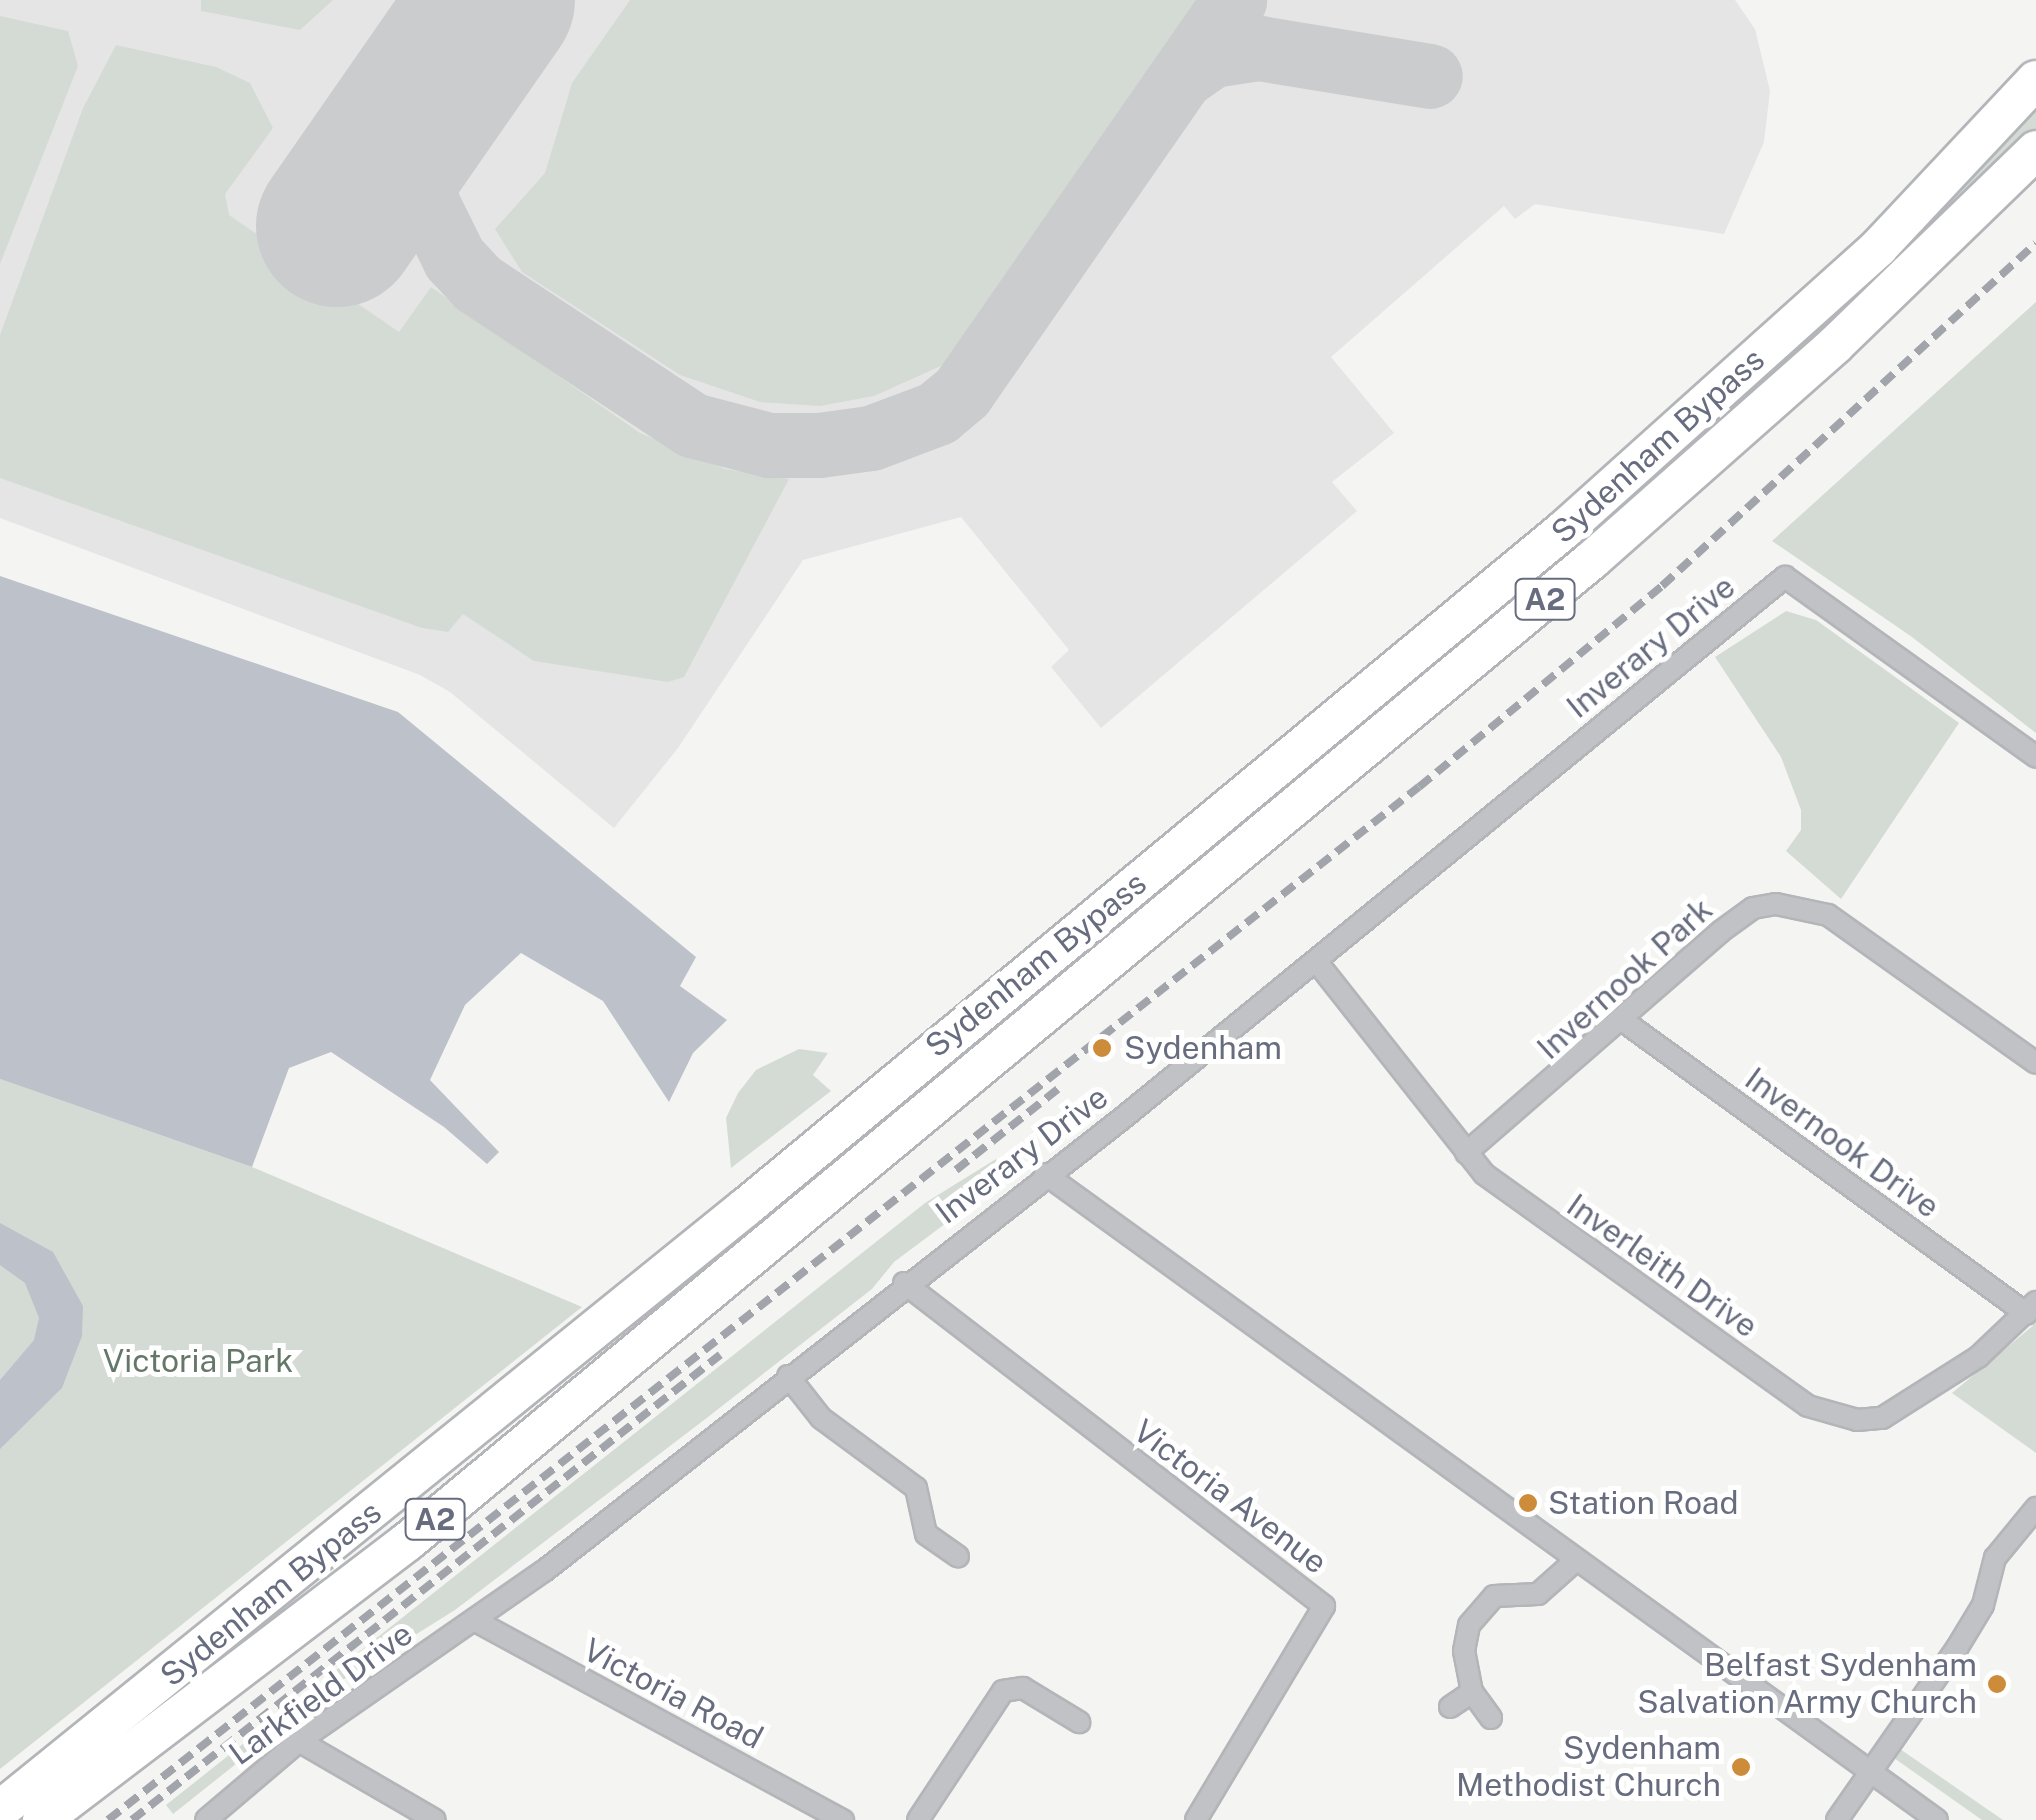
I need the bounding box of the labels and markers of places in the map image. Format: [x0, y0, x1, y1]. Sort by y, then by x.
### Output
place label: Sydenham [1124, 1029, 1282, 1067]
marker: Sydenham [1089, 1035, 1115, 1061]
place label: Station Road [1548, 1484, 1739, 1522]
marker: Station Road [1517, 1492, 1539, 1514]
place label: Belfast Sydenham Salvation Army Church [1637, 1647, 1977, 1722]
marker: Belfast Sydenham Salvation Army Church [1986, 1673, 2008, 1695]
place label: Sydenham Methodist Church [1456, 1730, 1721, 1805]
marker: Sydenham Methodist Church [1730, 1756, 1752, 1778]

